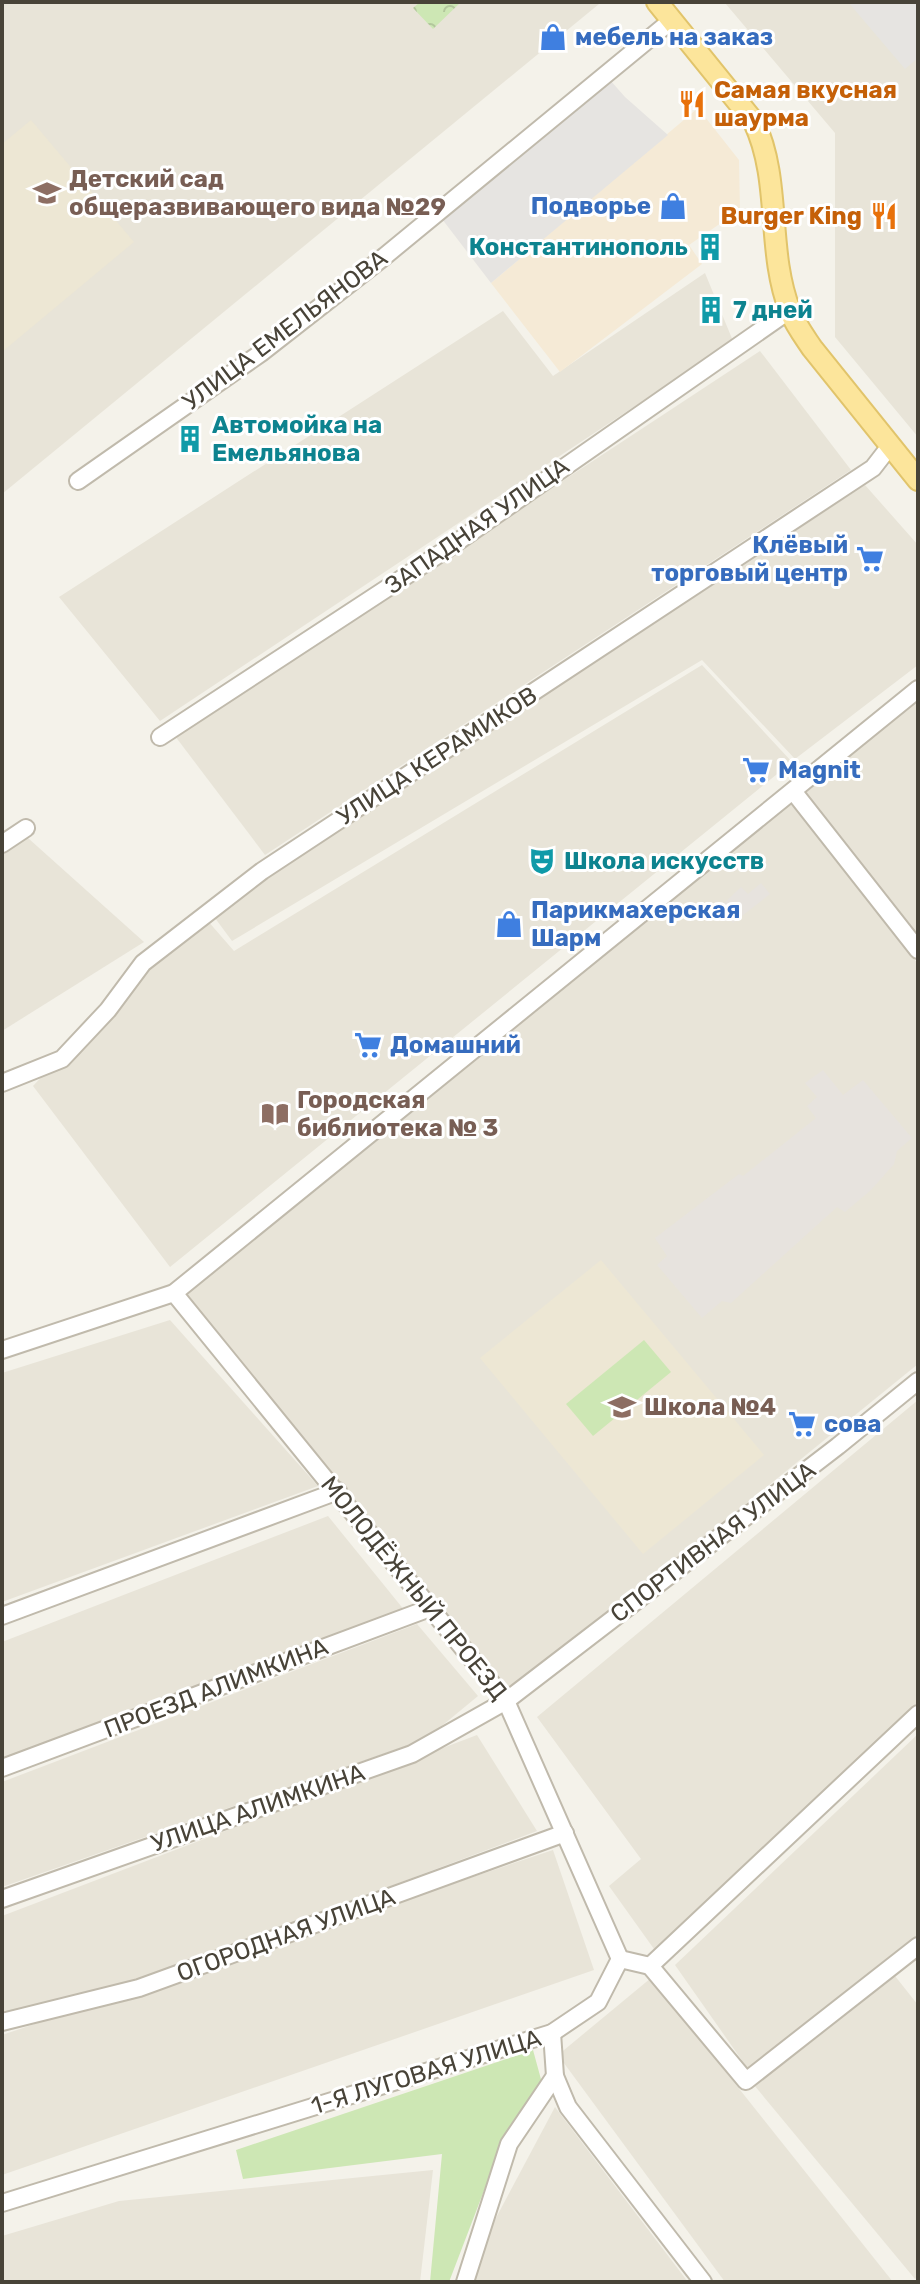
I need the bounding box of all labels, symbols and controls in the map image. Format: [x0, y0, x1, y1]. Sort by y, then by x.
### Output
shop icon: мебель на заказ [538, 22, 568, 52]
place label: мебель на заказ [575, 23, 773, 51]
place label: Самая вкусная шаурма [714, 76, 897, 132]
restaurant icon: Самая вкусная шаурма [677, 89, 707, 119]
place label: Детский сад общеразвивающего вида №29 [69, 165, 446, 221]
school or university icon: Детский сад общеразвивающего вида №29 [32, 178, 62, 208]
shop icon: Подворье [658, 191, 688, 221]
place label: Подворье [531, 192, 651, 220]
restaurant icon: Burger King [869, 201, 899, 231]
place label: Burger King [721, 202, 862, 230]
building icon: Константинополь [695, 232, 725, 262]
place label: Константинополь [469, 233, 688, 261]
street label: УЛИЦА ЕМЕЛЬЯНОВА [177, 244, 393, 416]
building icon: 7 дней [696, 295, 726, 325]
place label: 7 дней [733, 296, 813, 324]
place label: Автомойка на Емельянова [212, 411, 382, 467]
building icon: Автомойка на Емельянова [175, 424, 205, 454]
street label: ЗАПАДНАЯ УЛИЦА [380, 452, 574, 600]
place label: Клёвый торговый центр [651, 531, 848, 587]
supermarket icon: Клёвый торговый центр [855, 544, 885, 574]
street label: УЛИЦА КЕРАМИКОВ [332, 681, 542, 831]
supermarket icon: Magnit [741, 755, 771, 785]
place label: Magnit [778, 756, 861, 784]
theatre icon: Школа искусств [527, 846, 557, 876]
place label: Школа искусств [564, 847, 764, 875]
place label: Парикмахерская Шарм [531, 896, 740, 952]
shop icon: Парикмахерская Шарм [494, 909, 524, 939]
supermarket icon: Домашний [353, 1030, 383, 1060]
place label: Домашний [390, 1031, 521, 1059]
place label: Городская библиотека № 3 [297, 1086, 498, 1142]
library icon: Городская библиотека № 3 [260, 1099, 290, 1129]
school or university icon: Школа №4 [607, 1392, 637, 1422]
place label: Школа №4 [644, 1393, 776, 1421]
supermarket icon: сова [787, 1409, 817, 1439]
place label: сова [824, 1410, 882, 1438]
street label: СПОРТИВНАЯ УЛИЦА [605, 1456, 821, 1628]
street label: МОЛОДЁЖНЫЙ ПРОЕЗД [315, 1471, 513, 1705]
street label: ПРОЕЗД АЛИМКИНА [100, 1632, 332, 1744]
street label: УЛИЦА АЛИМКИНА [148, 1758, 368, 1858]
street label: ОГОРОДНАЯ УЛИЦА [173, 1882, 399, 1988]
street label: 1-Я ЛУГОВАЯ УЛИЦА [308, 2024, 544, 2120]

